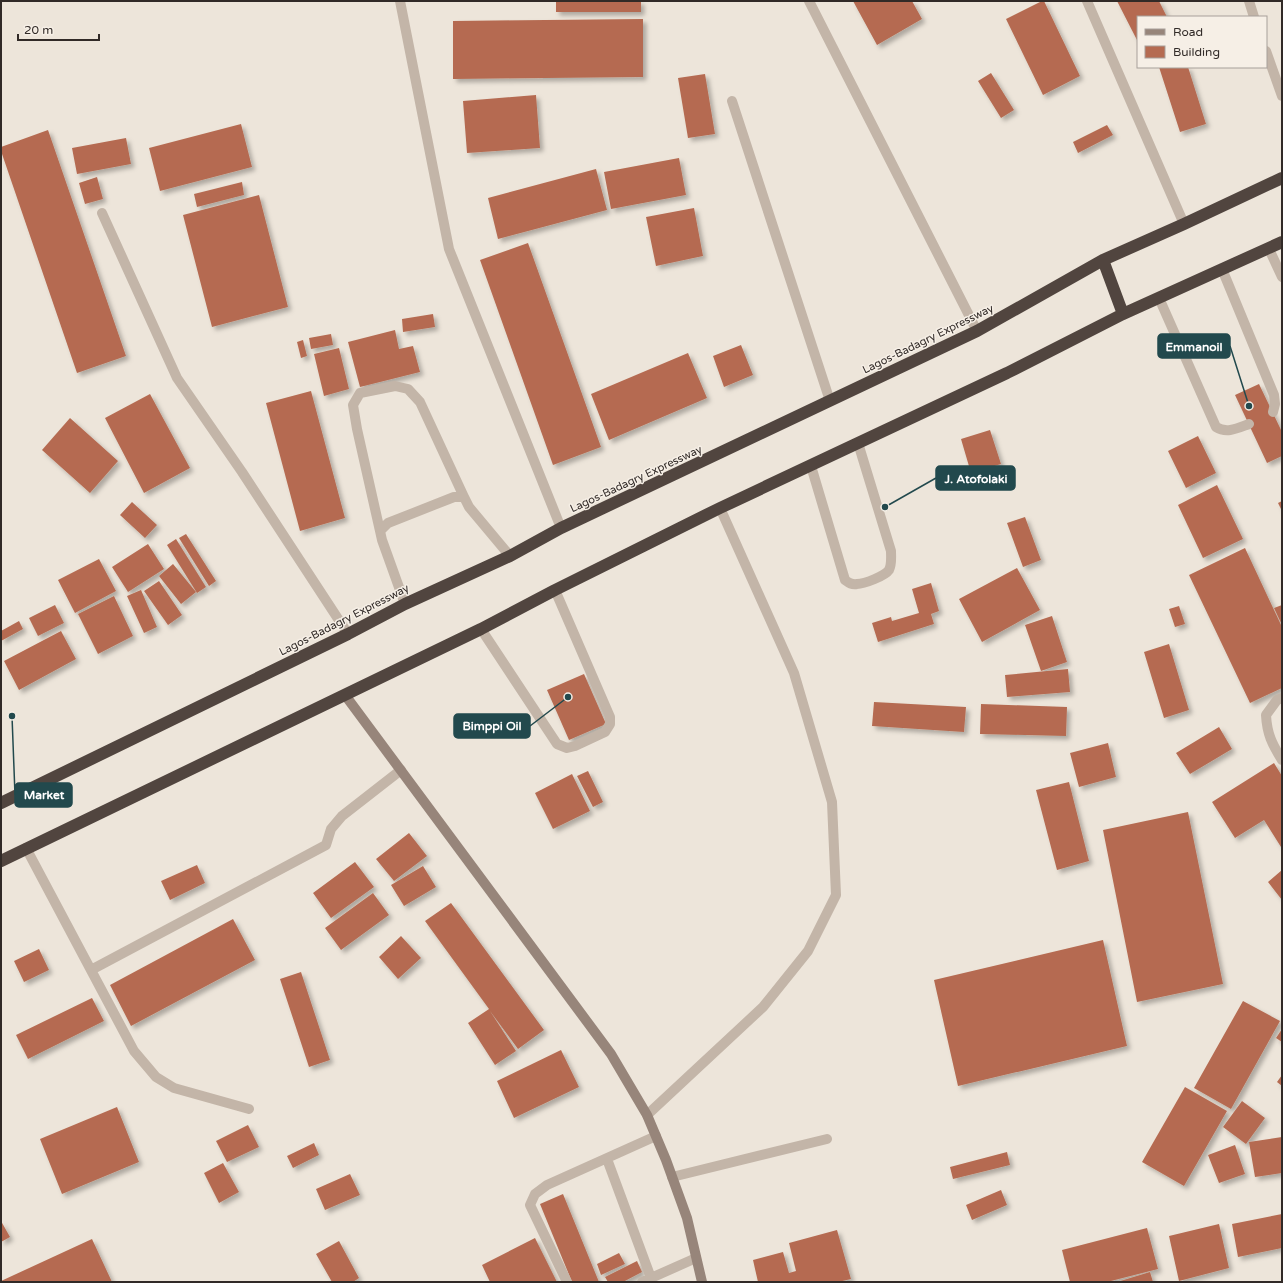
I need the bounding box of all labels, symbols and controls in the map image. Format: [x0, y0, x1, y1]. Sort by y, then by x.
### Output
scale bar [18, 16, 99, 42]
legend [1137, 16, 1267, 68]
text: 20 m [24, 23, 53, 37]
text: Road [1173, 25, 1203, 39]
text: Building [1173, 45, 1220, 59]
street label: Lagos-Badagry Expressway [860, 302, 996, 376]
callout: Emmanoil [1158, 334, 1230, 358]
text: Emmanoil [1166, 340, 1222, 354]
street label: Lagos-Badagry Expressway [568, 443, 704, 515]
callout: J. Atofolaki [936, 466, 1015, 490]
text: J. Atofolaki [943, 472, 1008, 486]
street label: Lagos-Badagry Expressway [277, 581, 411, 659]
callout: Bimppi Oil [454, 714, 530, 738]
text: Bimppi Oil [462, 719, 522, 734]
callout: Market [15, 783, 72, 807]
text: Market [24, 788, 65, 802]

